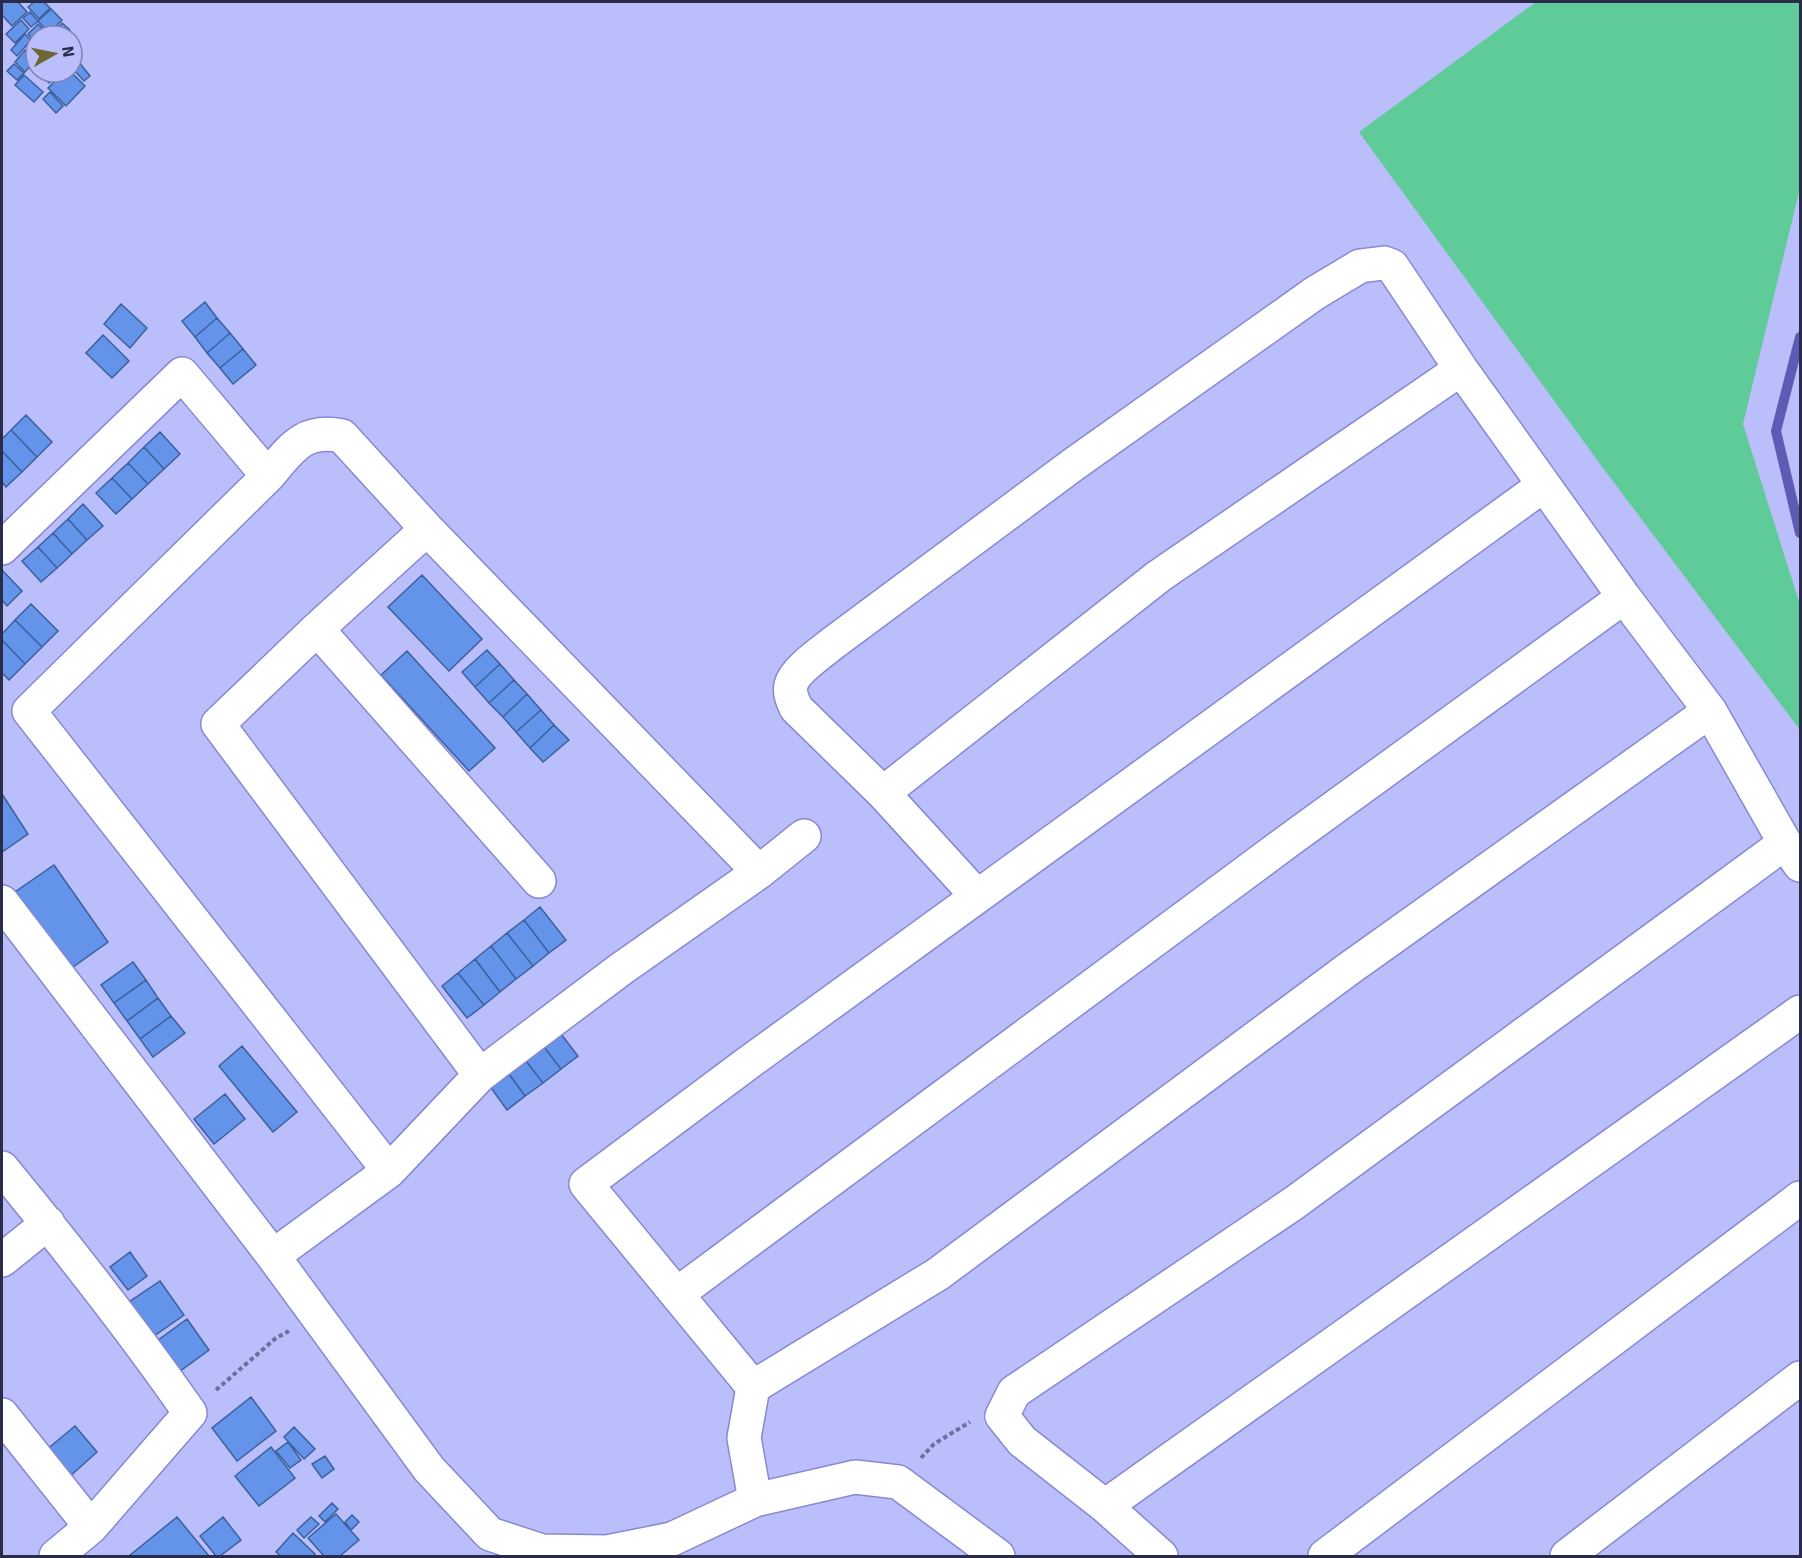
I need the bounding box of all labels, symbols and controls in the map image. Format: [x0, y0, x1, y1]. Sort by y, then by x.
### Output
north arrow [24, 24, 84, 84]
text: N [57, 45, 79, 59]

